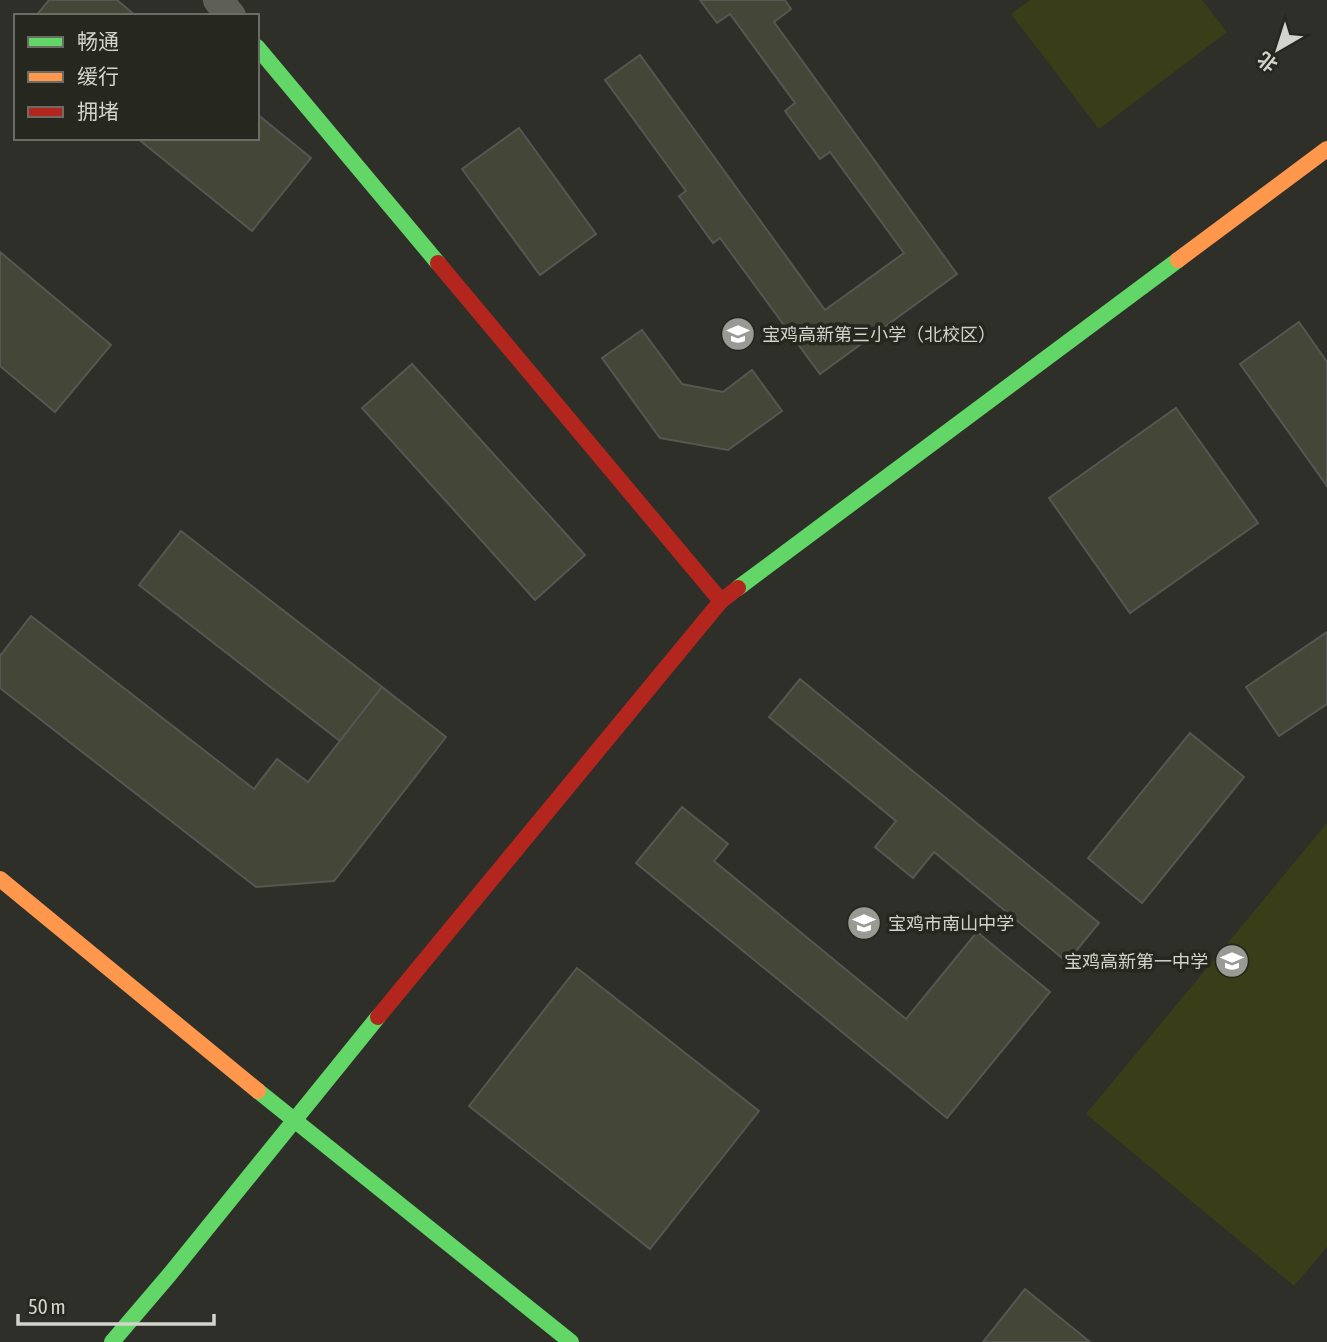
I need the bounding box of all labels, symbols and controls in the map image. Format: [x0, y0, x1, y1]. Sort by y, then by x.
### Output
legend [14, 14, 259, 140]
north arrow [1243, 14, 1313, 84]
text: 畅通 [77, 29, 119, 53]
text: 北 [1253, 48, 1282, 77]
text: 缓行 [77, 64, 119, 88]
text: 拥堵 [77, 99, 119, 123]
school or university icon: 宝鸡高新第三小学（北校区） [719, 315, 757, 353]
place label: 宝鸡高新第三小学（北校区） [762, 324, 996, 345]
school or university icon: 宝鸡市南山中学 [845, 904, 883, 942]
place label: 宝鸡市南山中学 [888, 913, 1014, 934]
school or university icon: 宝鸡高新第一中学 [1213, 942, 1251, 980]
place label: 宝鸡高新第一中学 [1064, 951, 1208, 972]
scale bar [18, 1282, 214, 1326]
text: 50 m [28, 1294, 66, 1318]

